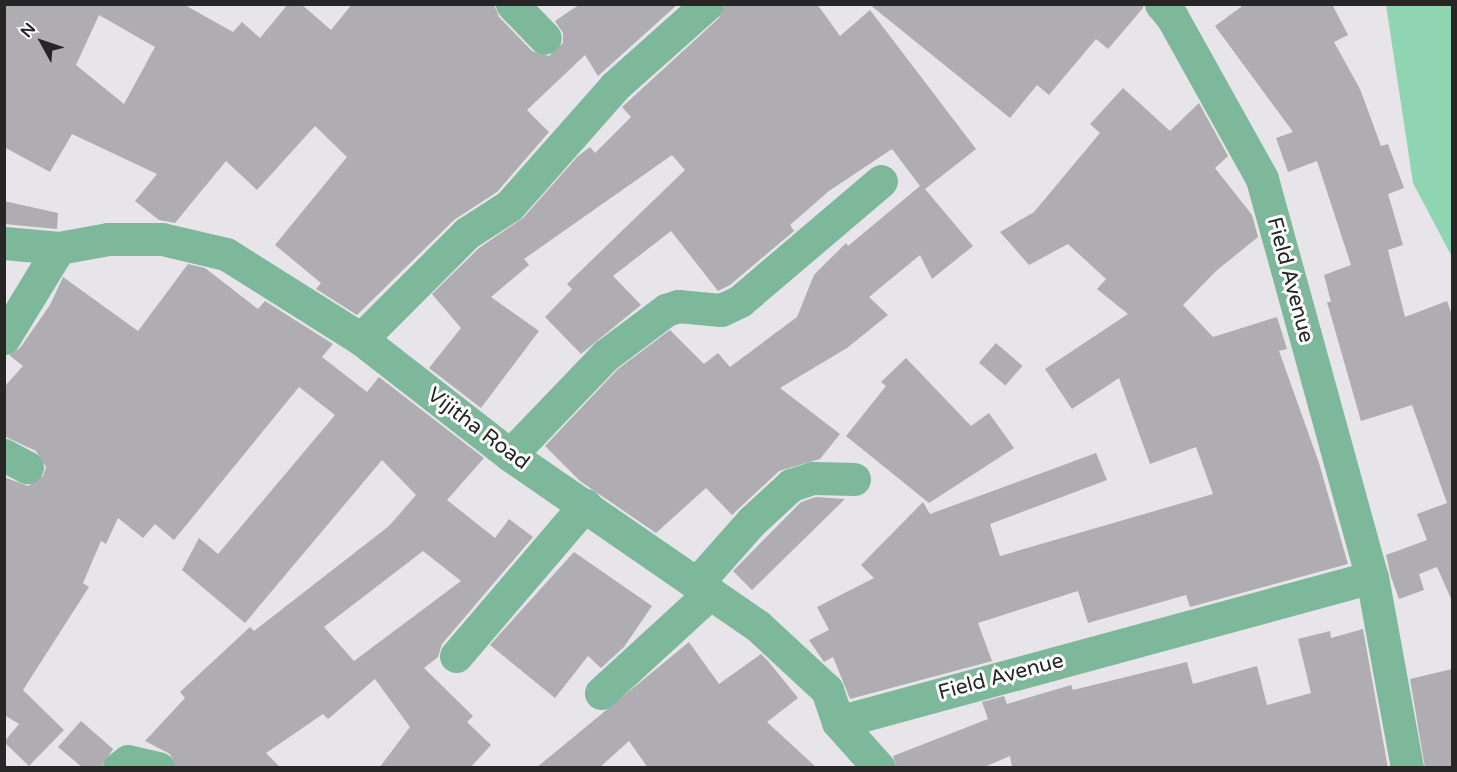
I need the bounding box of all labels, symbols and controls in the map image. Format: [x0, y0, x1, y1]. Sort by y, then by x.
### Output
north arrow [12, 12, 72, 72]
text: N [16, 19, 40, 42]
street label: Field Avenue [1261, 215, 1319, 345]
street label: Vijitha Road [422, 383, 534, 475]
street label: Field Avenue [936, 648, 1066, 706]

